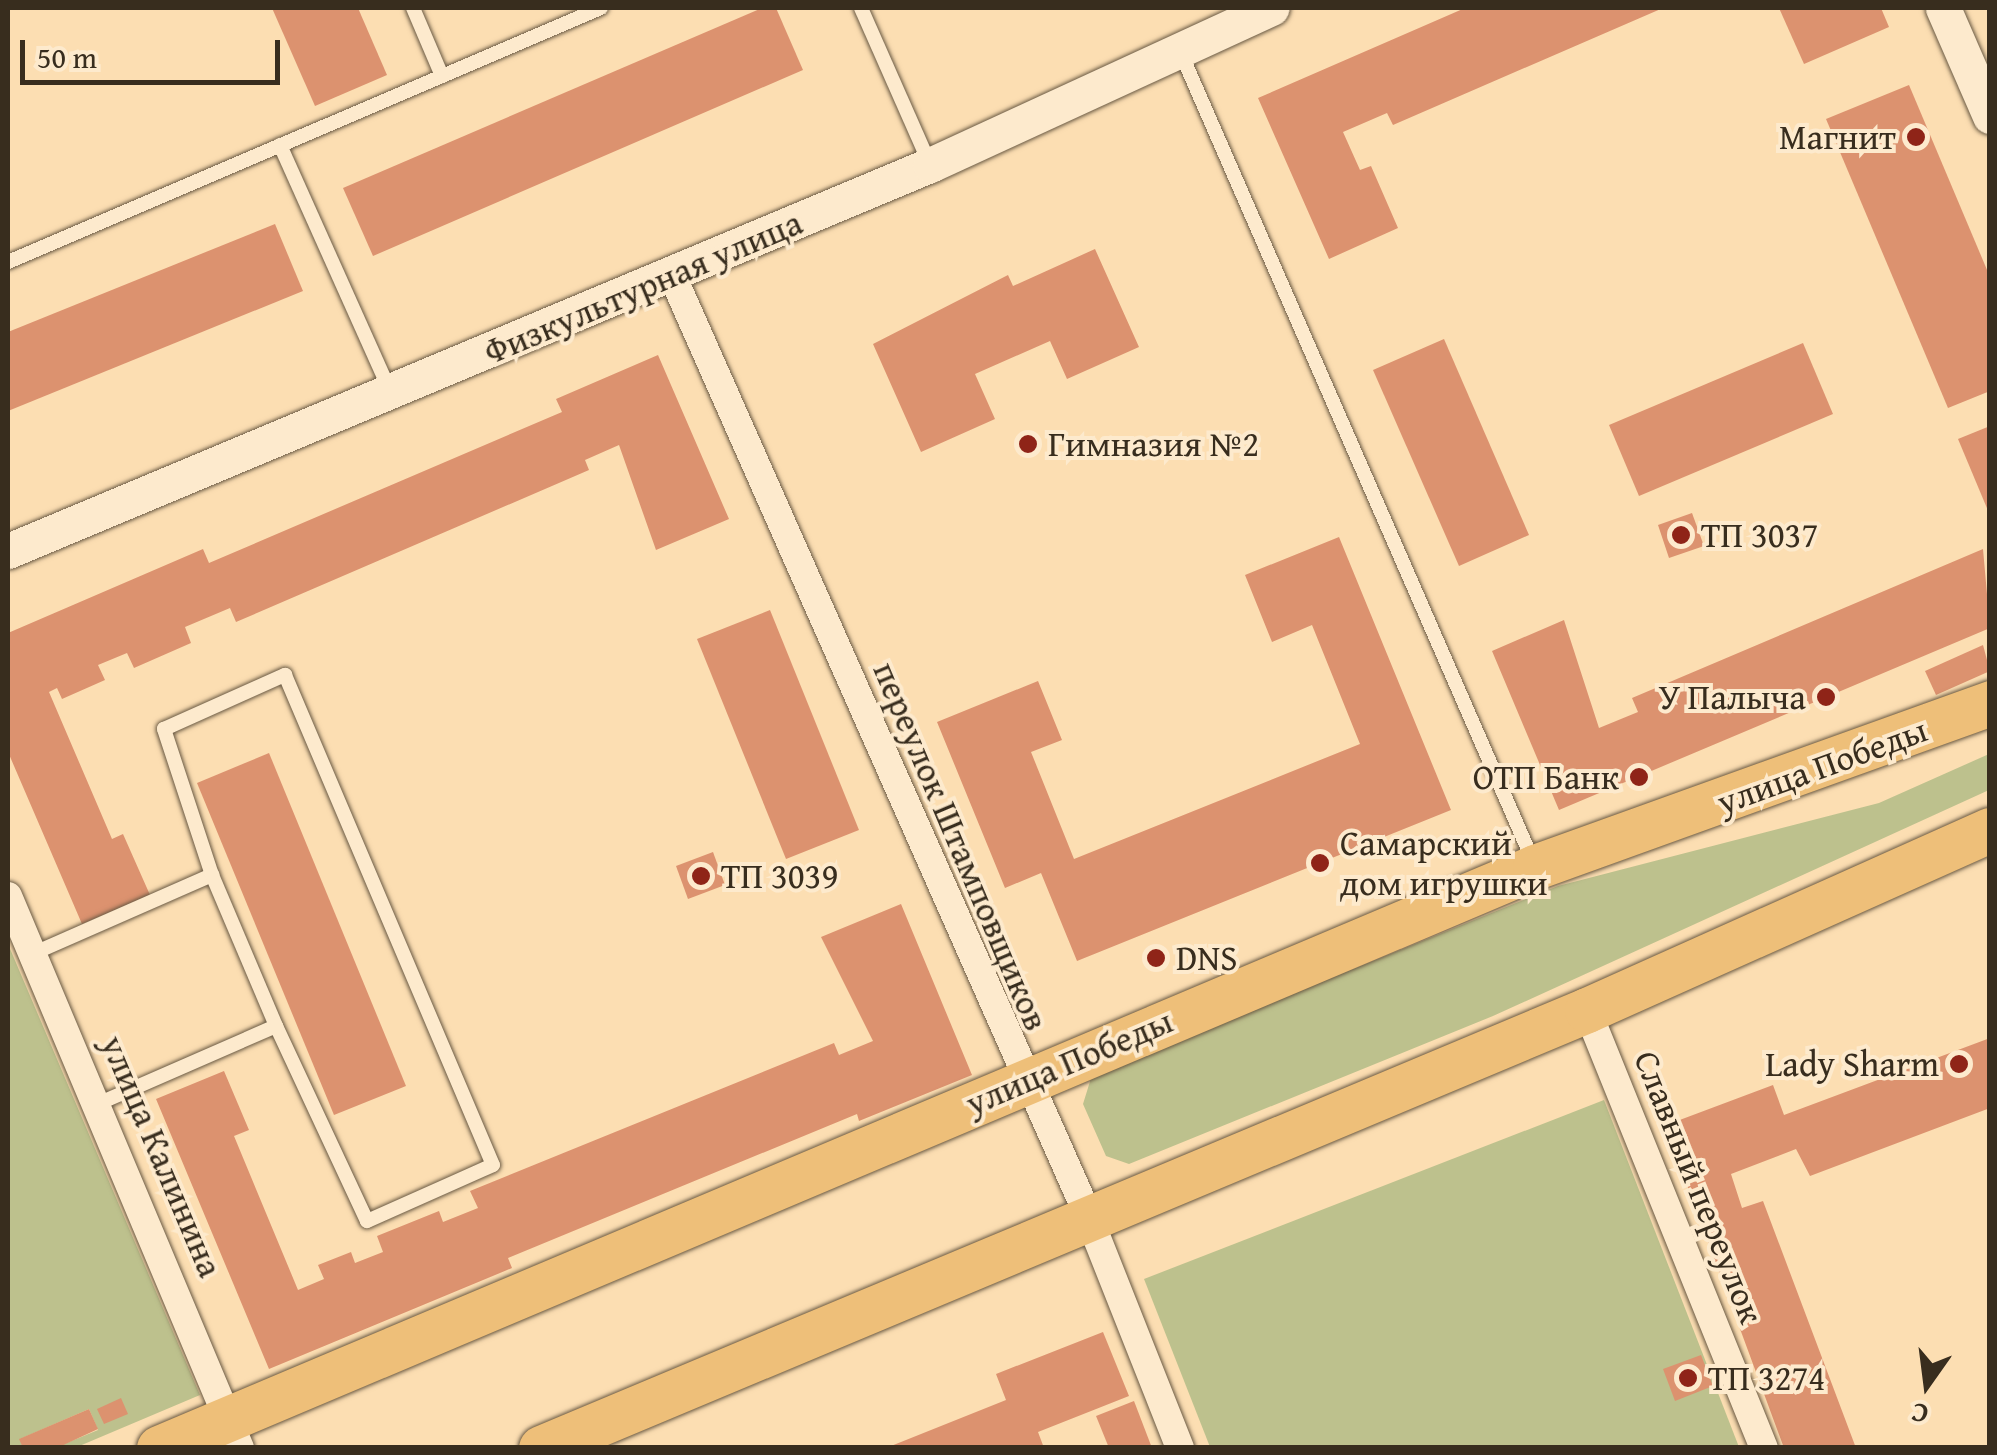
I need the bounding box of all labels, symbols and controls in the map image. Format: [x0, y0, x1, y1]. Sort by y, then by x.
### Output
scale bar [25, 20, 285, 82]
text: 50 m [37, 35, 97, 79]
place label: Магнит [1779, 116, 1896, 158]
marker: Магнит [1905, 126, 1927, 148]
street label: Физкультурная улица [478, 201, 808, 373]
place label: Гимназия №2 [1048, 423, 1259, 465]
marker: Гимназия №2 [1017, 433, 1039, 455]
place label: ТП 3037 [1701, 514, 1818, 556]
marker: ТП 3037 [1670, 524, 1692, 546]
street label: переулок Штамповщиков [864, 656, 1058, 1036]
place label: У Палыча [1659, 676, 1806, 718]
marker: У Палыча [1815, 686, 1837, 708]
street label: улица Победы [1711, 709, 1933, 823]
place label: ОТП Банк [1473, 756, 1619, 798]
marker: ОТП Банк [1628, 766, 1650, 788]
place label: Самарский дом игрушки [1340, 822, 1548, 904]
marker: Самарский дом игрушки [1309, 852, 1331, 874]
place label: ТП 3039 [721, 855, 838, 897]
marker: ТП 3039 [690, 865, 712, 887]
place label: DNS [1176, 937, 1237, 979]
marker: DNS [1145, 947, 1167, 969]
street label: улица Победы [959, 1000, 1179, 1124]
street label: улица Калинина [92, 1029, 232, 1283]
place label: Lady Sharm [1765, 1043, 1939, 1085]
street label: Славный переулок [1625, 1045, 1773, 1329]
marker: Lady Sharm [1948, 1053, 1970, 1075]
north arrow [1877, 1335, 1977, 1435]
place label: ТП 3274 [1708, 1357, 1825, 1399]
marker: ТП 3274 [1677, 1367, 1699, 1389]
text: С [1907, 1393, 1932, 1436]

